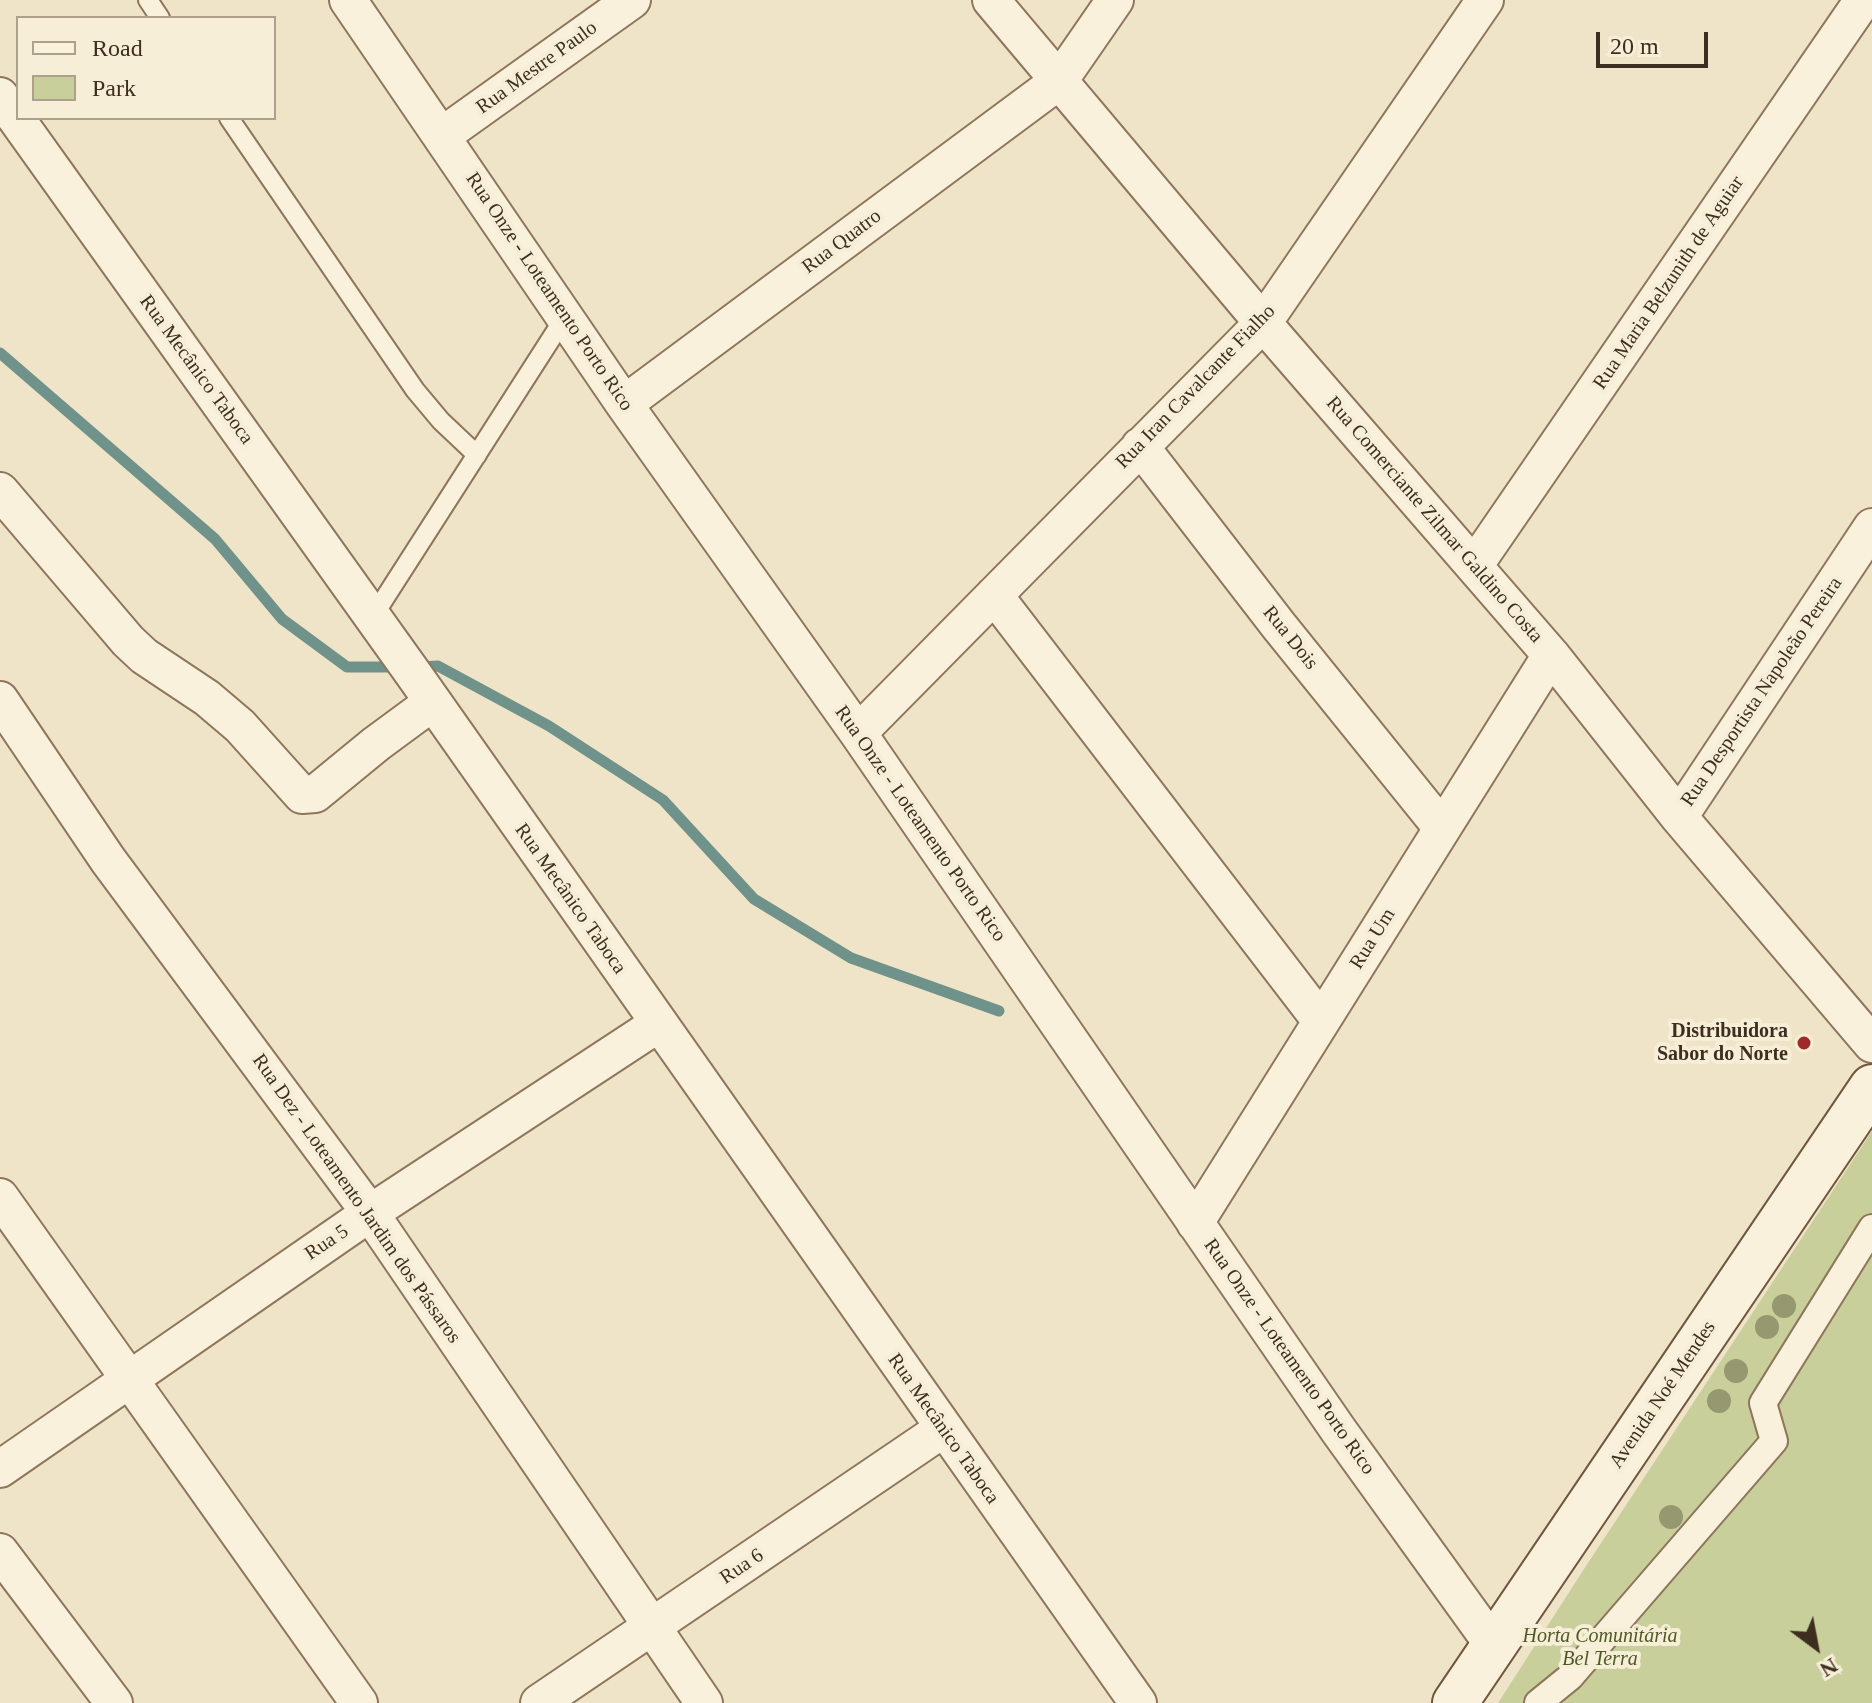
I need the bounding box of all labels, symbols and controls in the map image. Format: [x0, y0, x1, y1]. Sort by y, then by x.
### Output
legend [16, 16, 276, 120]
street label: Rua Mestre Paulo [472, 16, 602, 120]
scale bar [1600, 16, 1712, 66]
text: 20 m [1610, 33, 1659, 59]
text: Road [92, 35, 143, 61]
text: Park [92, 75, 136, 101]
street label: Rua Onze - Loteamento Porto Rico [460, 168, 638, 416]
street label: Rua Maria Belzunith de Aguiar [1589, 172, 1749, 394]
street label: Rua Quatro [798, 205, 886, 279]
street label: Rua Mecânico Taboca [134, 291, 258, 449]
street label: Rua Iran Cavalcante Fialho [1111, 300, 1281, 474]
street label: Rua Comerciante Zilmar Galdino Costa [1320, 392, 1548, 648]
street label: Rua Desportista Napoleão Pereira [1676, 573, 1848, 811]
street label: Rua Dois [1257, 601, 1323, 675]
street label: Rua Onze - Loteamento Porto Rico [829, 701, 1011, 947]
street label: Rua Mecânico Taboca [509, 819, 631, 979]
street label: Rua Um [1345, 904, 1401, 974]
place label: Distribuidora Sabor do Norte [1657, 1020, 1788, 1067]
marker: Distribuidora Sabor do Norte [1795, 1034, 1813, 1052]
street label: Rua Dez - Loteamento Jardim dos Pássaros [246, 1050, 466, 1348]
street label: Rua 5 [301, 1220, 353, 1266]
street label: Rua Onze - Loteamento Porto Rico [1198, 1234, 1380, 1480]
street label: Avenida Noé Mendes [1605, 1317, 1721, 1473]
street label: Rua Mecânico Taboca [882, 1349, 1004, 1509]
street label: Rua 6 [716, 1544, 768, 1590]
north arrow [1776, 1607, 1856, 1687]
park label: Horta Comunitária Bel Terra [1522, 1625, 1678, 1672]
text: N [1816, 1653, 1842, 1683]

